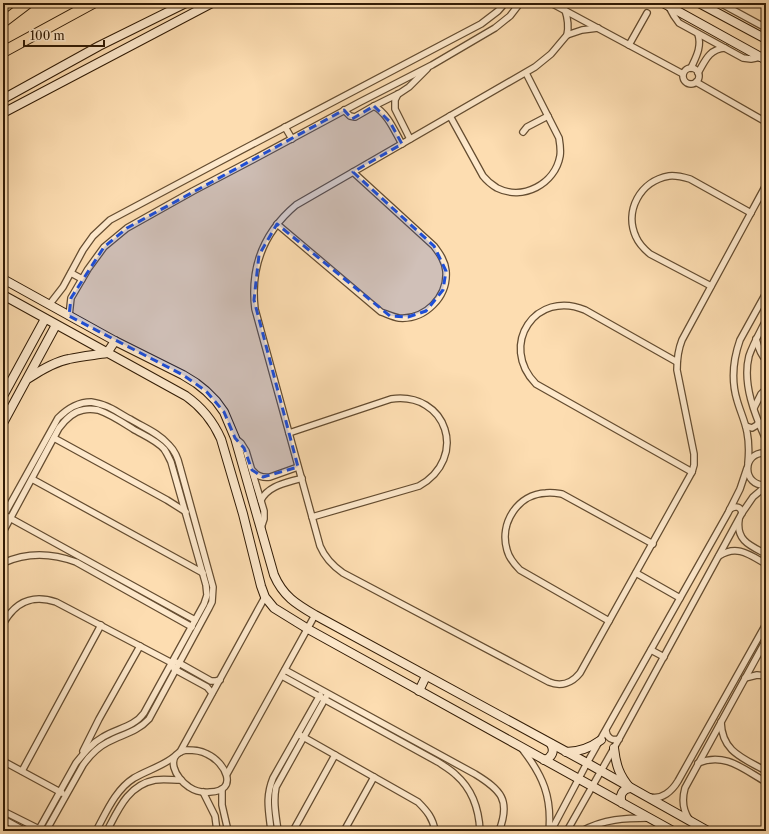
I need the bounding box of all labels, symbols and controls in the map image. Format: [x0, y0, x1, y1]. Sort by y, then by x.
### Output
scale bar [24, 22, 104, 48]
text: 100 m [30, 28, 65, 43]

